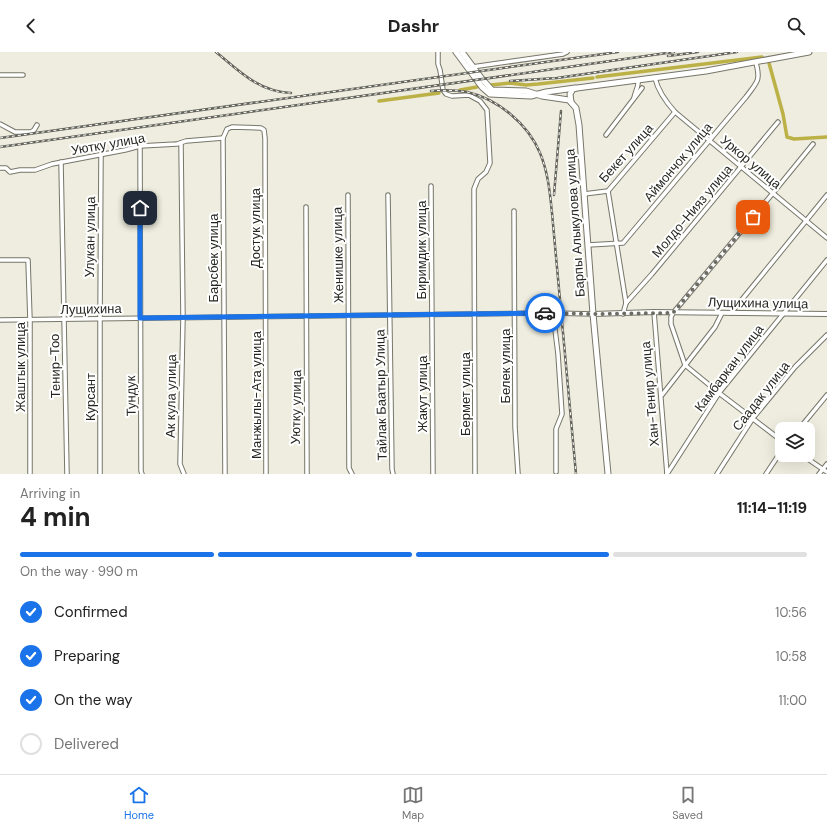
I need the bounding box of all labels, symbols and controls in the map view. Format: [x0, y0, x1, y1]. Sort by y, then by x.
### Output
text: Dashr [388, 14, 439, 38]
icon: back [20, 15, 42, 37]
icon: search [785, 15, 807, 37]
street label: Аймончок улица [640, 118, 717, 205]
street label: Бекет улица [595, 119, 657, 186]
street label: Уютку улица [70, 129, 147, 159]
street label: Уркор улица [717, 132, 786, 193]
street label: Барпы Алыкулова улица [561, 148, 589, 298]
street label: Молдо-Нияз улица [648, 160, 736, 261]
street label: Достук улица [247, 187, 264, 268]
pin [123, 191, 157, 225]
street label: Улукан улица [81, 196, 99, 278]
icon: home [129, 197, 151, 219]
street label: Биримдик улица [413, 200, 430, 299]
pin [736, 200, 770, 234]
street label: Женишке улица [329, 206, 347, 303]
icon: bag [742, 206, 764, 228]
street label: Барсбек улица [205, 213, 222, 302]
courier [525, 293, 565, 333]
street label: Лущихина улица [708, 294, 809, 312]
street label: Лущихина [60, 300, 123, 318]
icon: car [534, 302, 556, 324]
street label: Камбаркан улица [691, 320, 768, 415]
street label: Жаштык улица [12, 321, 29, 412]
street label: Тайлак Баатыр Улица [371, 328, 391, 461]
street label: Белек улица [497, 328, 514, 404]
street label: Манжылы-Ата улица [248, 330, 265, 459]
street label: Тенир-Тоо [46, 334, 64, 398]
street label: Хан-Тенир улица [637, 340, 663, 447]
street label: Бермет улица [457, 351, 474, 436]
street label: Ак кула улица [162, 353, 180, 438]
street label: Жакут улица [414, 355, 431, 432]
street label: Саадак улица [729, 357, 794, 434]
street label: Уютку улица [287, 369, 305, 444]
street label: Курсант [82, 373, 99, 421]
street label: Тундук [122, 375, 140, 416]
map controls [775, 422, 815, 462]
button: layers [775, 422, 815, 462]
text: Arriving in [20, 485, 80, 502]
text: 11:14–11:19 [737, 498, 807, 518]
text: 4 min [20, 500, 91, 534]
text: On the way · 990 m [20, 563, 138, 580]
icon: check [20, 601, 42, 623]
text: Confirmed [54, 602, 128, 622]
text: 10:56 [775, 604, 807, 621]
icon: check [20, 645, 42, 667]
text: Preparing [54, 646, 120, 666]
text: 10:58 [776, 648, 807, 665]
icon: check [20, 689, 42, 711]
text: On the way [54, 690, 133, 710]
text: 11:00 [778, 692, 807, 709]
text: Delivered [54, 734, 119, 754]
tab: Home [124, 784, 154, 822]
tab: Map [402, 784, 424, 822]
tab: Saved [672, 784, 703, 822]

